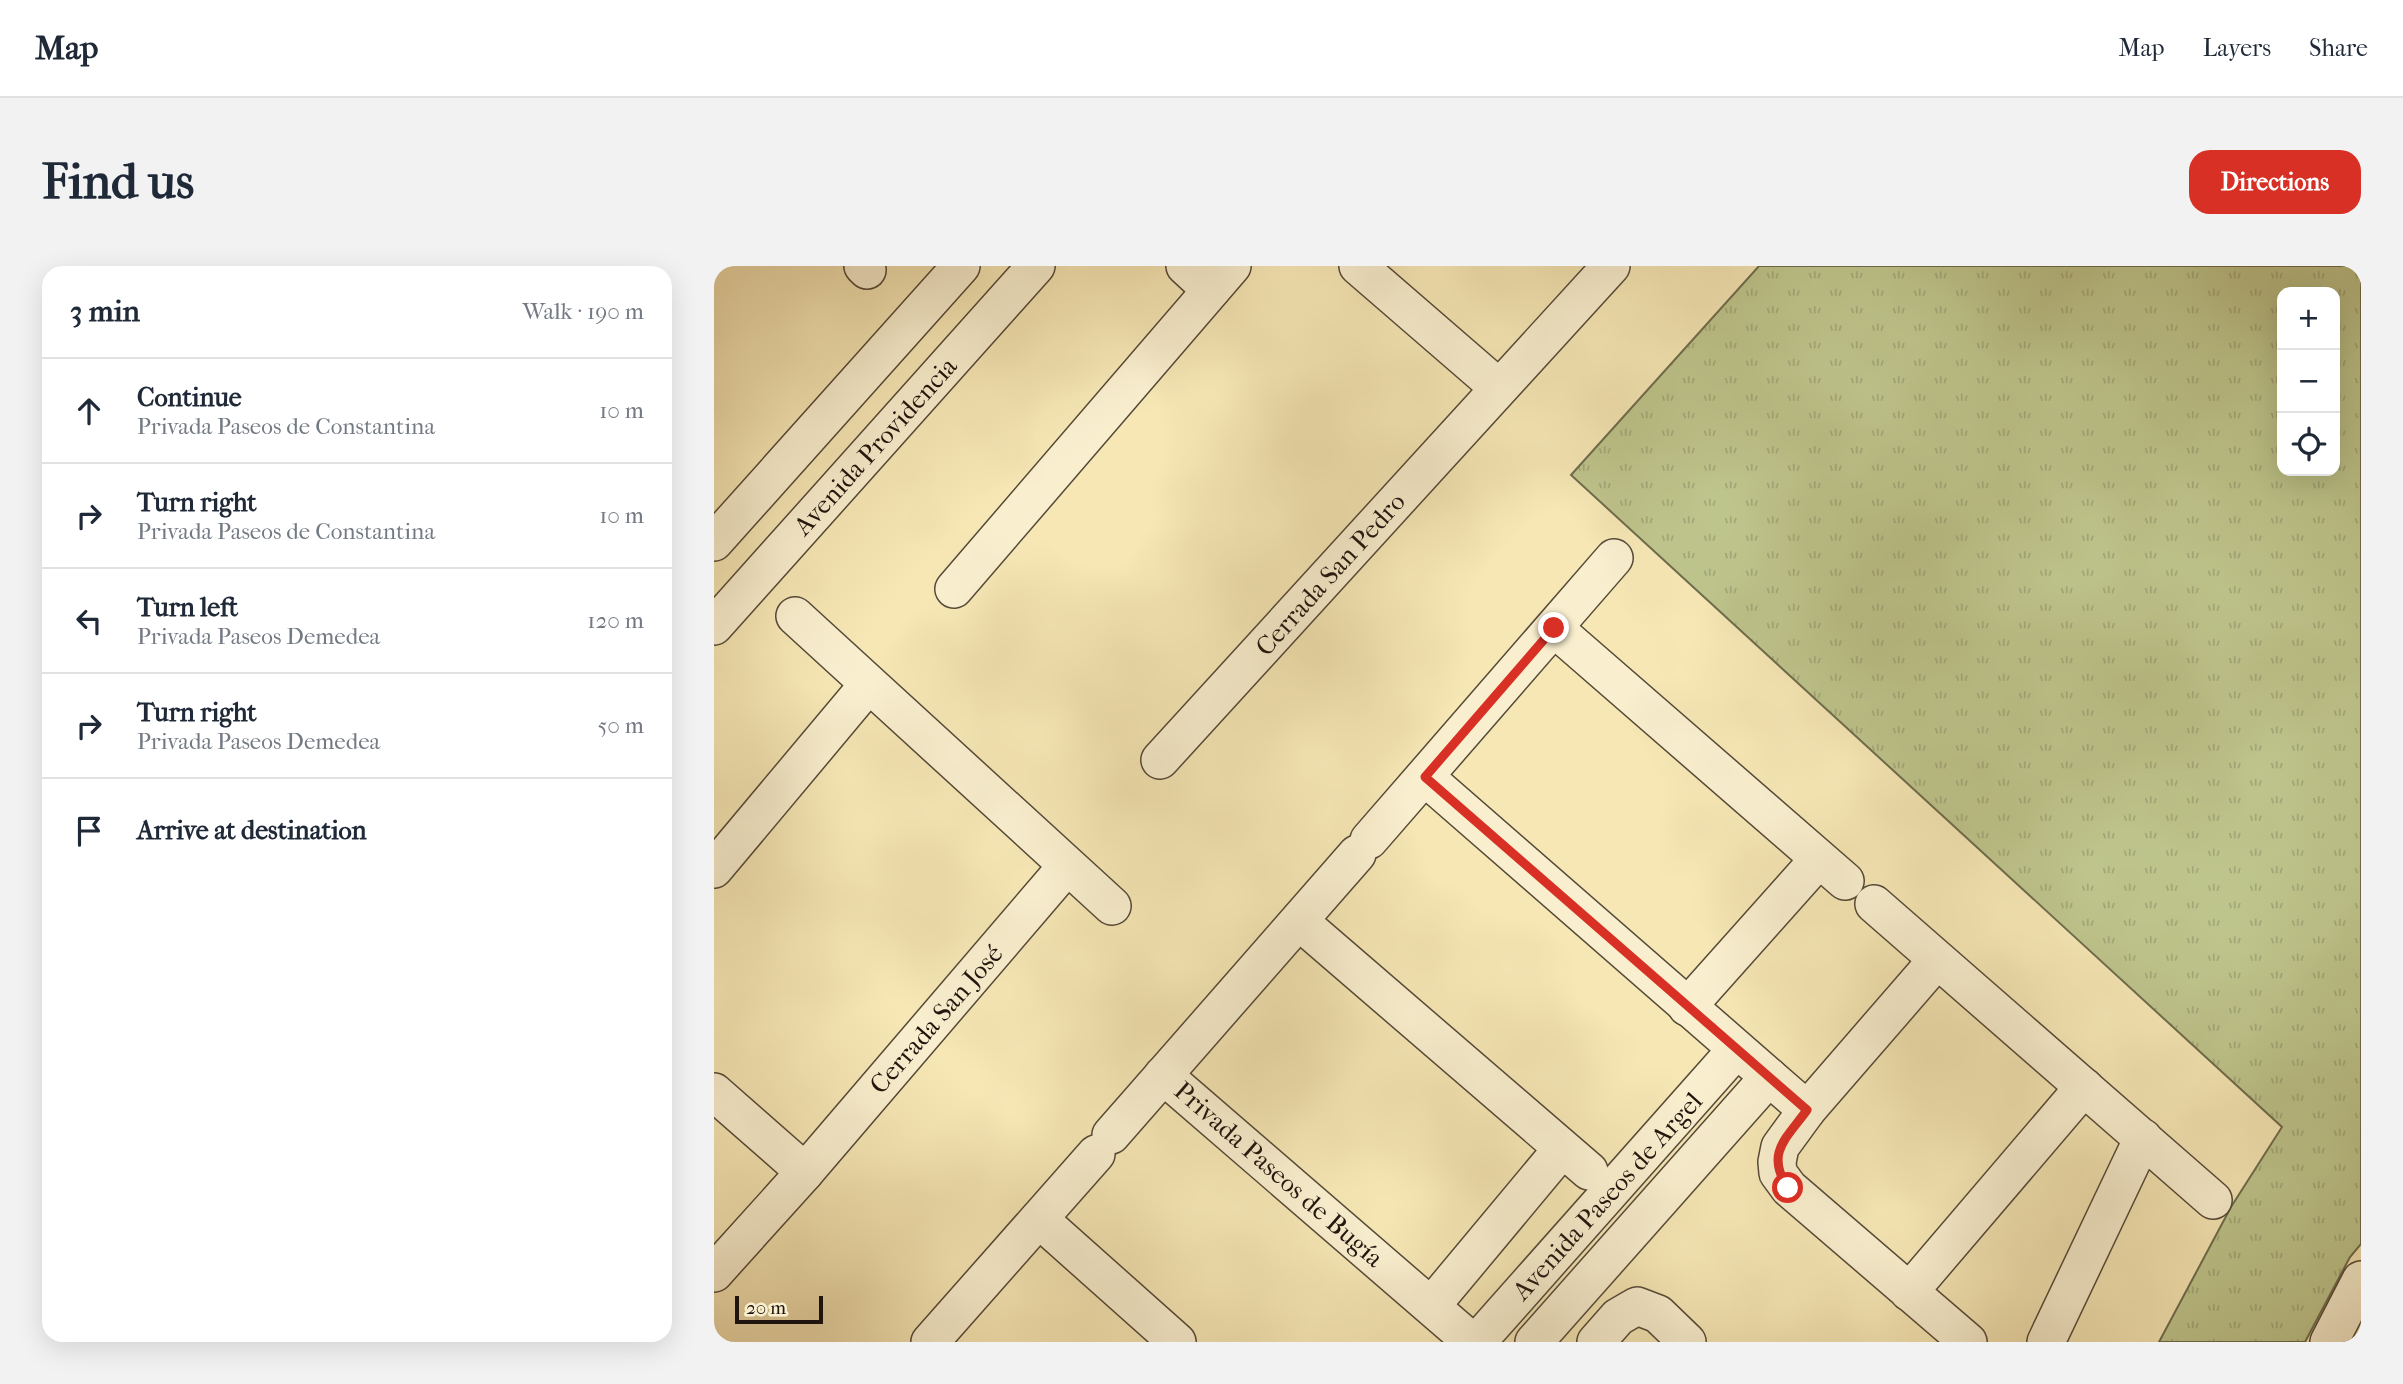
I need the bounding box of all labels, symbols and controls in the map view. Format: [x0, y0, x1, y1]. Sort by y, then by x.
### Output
text: Map [35, 29, 98, 68]
text: Map [2119, 34, 2165, 62]
text: Layers [2203, 34, 2271, 62]
text: Share [2309, 34, 2368, 62]
button: Directions [2189, 150, 2361, 214]
text: Find us [42, 153, 194, 211]
map controls [2277, 287, 2340, 476]
button: + [2277, 287, 2340, 350]
text: 3 min [70, 294, 140, 329]
text: Walk · 190 m [523, 298, 644, 325]
street label: Avenida Providencia [787, 350, 964, 543]
button: − [2277, 350, 2340, 413]
text: Continue [137, 382, 242, 413]
icon: ahead [70, 392, 108, 430]
text: 10 m [599, 397, 644, 424]
text: Privada Paseos de Constantina [137, 413, 435, 440]
button: locate [2277, 413, 2340, 476]
street label: Cerrada San Pedro [1249, 486, 1412, 662]
text: Turn right [137, 487, 257, 518]
icon: right [70, 497, 108, 535]
text: 10 m [599, 502, 644, 529]
text: Privada Paseos de Constantina [137, 518, 435, 545]
text: Turn left [137, 592, 238, 623]
icon: left [70, 602, 108, 640]
text: 120 m [587, 607, 644, 634]
route end [1538, 612, 1569, 643]
text: Privada Paseos Demedea [137, 623, 380, 650]
text: Turn right [137, 697, 257, 728]
icon: right [70, 707, 108, 745]
text: 50 m [597, 712, 644, 739]
text: Privada Paseos Demedea [137, 728, 380, 755]
icon: arrive [70, 812, 108, 850]
text: Arrive at destination [137, 815, 367, 846]
street label: Cerrada San José [863, 938, 1010, 1100]
street label: Privada Paseos de Bugía [1168, 1075, 1390, 1274]
street label: Avenida Paseos de Argel [1505, 1086, 1709, 1307]
route start [1772, 1172, 1803, 1203]
scale bar [735, 1293, 822, 1325]
text: 20 m [746, 1297, 786, 1319]

